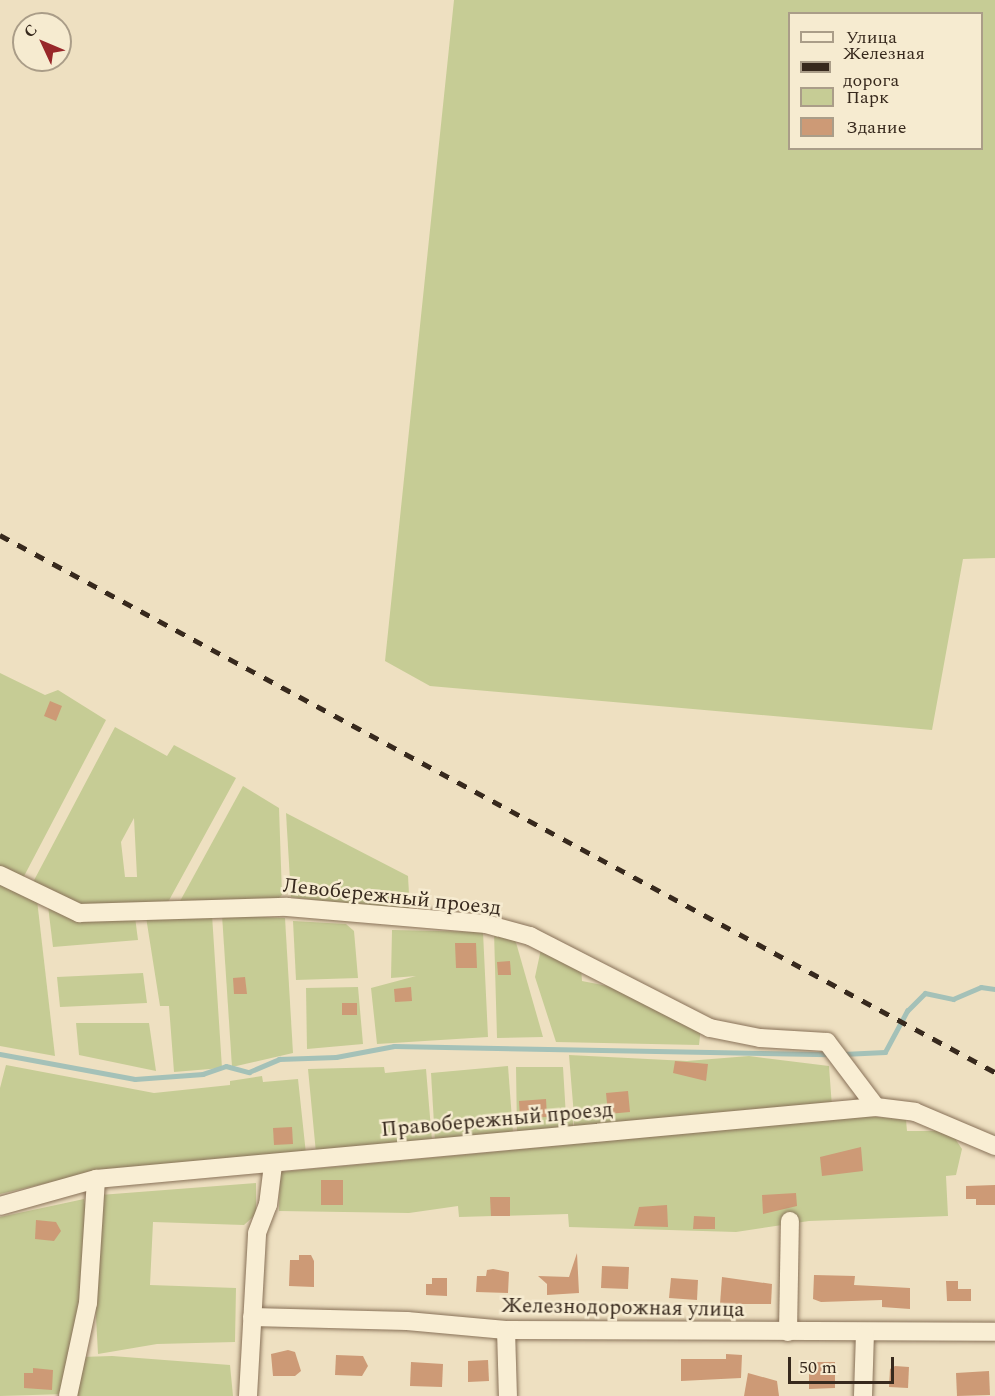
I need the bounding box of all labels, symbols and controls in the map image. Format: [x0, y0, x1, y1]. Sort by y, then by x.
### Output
north arrow [12, 12, 72, 72]
legend [788, 12, 983, 150]
text: С [18, 18, 43, 43]
text: Улица [846, 24, 897, 51]
text: Железная дорога [843, 40, 925, 94]
text: Парк [846, 84, 889, 111]
text: Здание [846, 114, 906, 141]
street label: Левобережный проезд [282, 873, 502, 921]
street label: Правобережный проезд [380, 1097, 614, 1143]
street label: Железнодорожная улица [501, 1293, 745, 1323]
scale bar [791, 1345, 898, 1383]
text: 50 m [799, 1354, 837, 1381]

